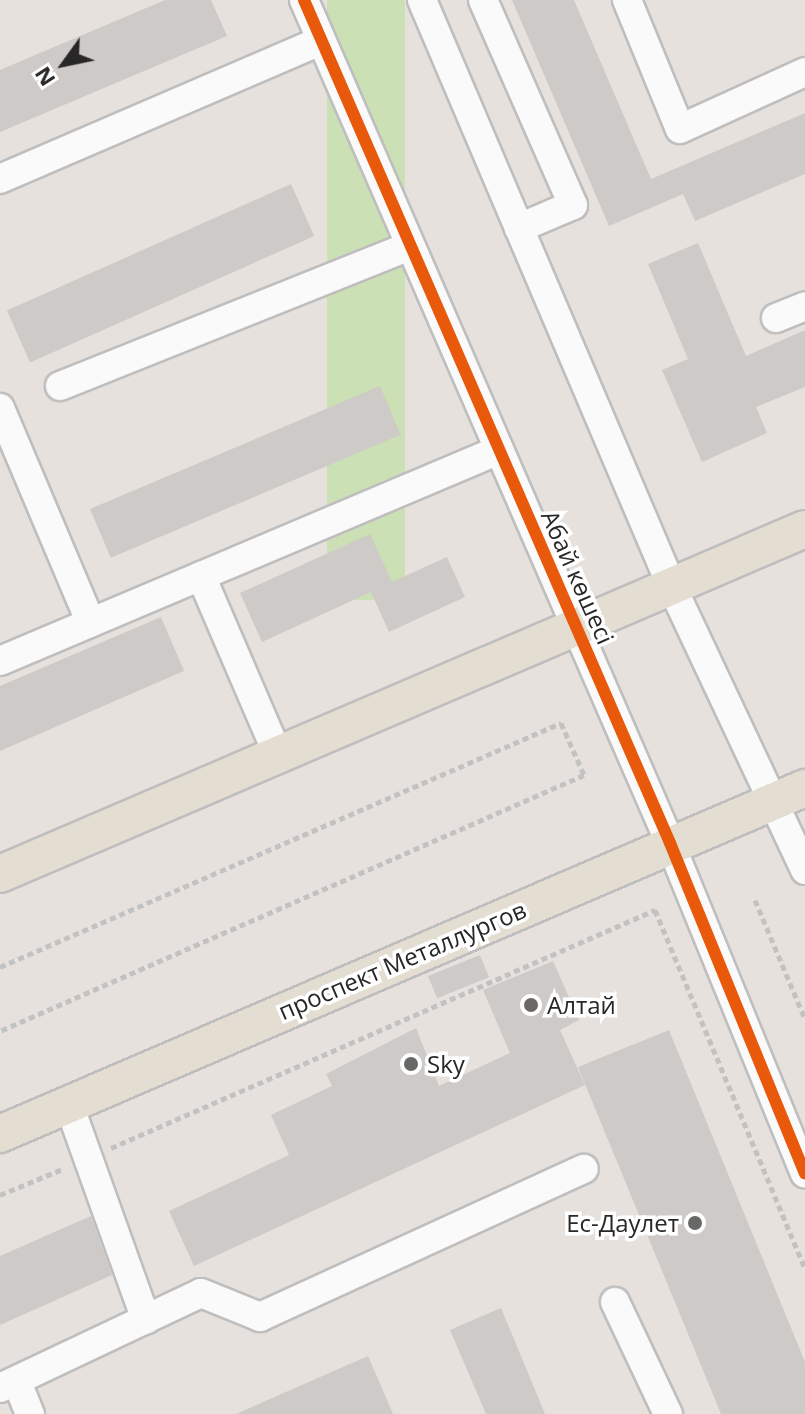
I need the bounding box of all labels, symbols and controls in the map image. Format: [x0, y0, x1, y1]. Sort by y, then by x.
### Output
north arrow [24, 24, 104, 104]
text: N [26, 61, 61, 93]
street label: Абай көшесі [536, 506, 620, 648]
street label: проспект Металлургов [274, 895, 530, 1025]
place label: Алтай [547, 991, 616, 1019]
marker: Алтай [522, 996, 540, 1014]
place label: Sky [427, 1050, 465, 1078]
marker: Sky [402, 1055, 420, 1073]
place label: Ес-Даулет [566, 1209, 679, 1237]
marker: Ес-Даулет [686, 1214, 704, 1232]

